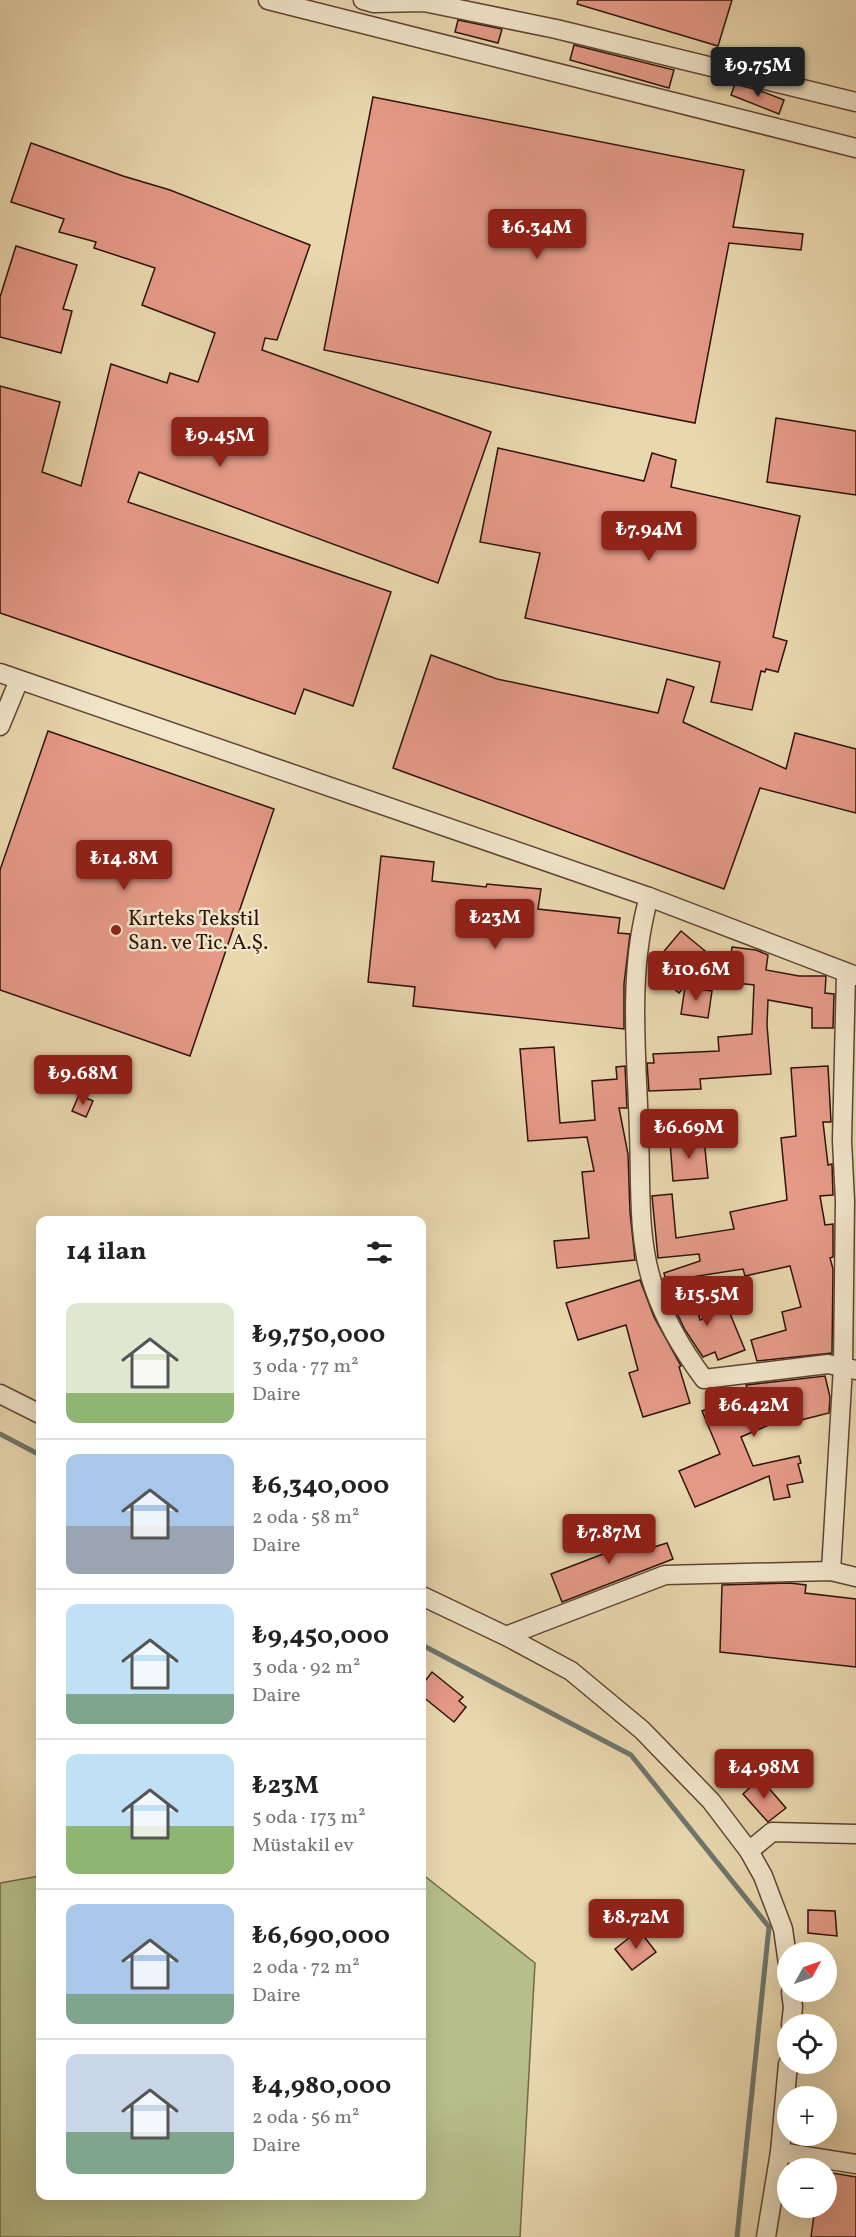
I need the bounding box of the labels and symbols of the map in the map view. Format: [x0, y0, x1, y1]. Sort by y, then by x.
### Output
pin: ₺9.75M [709, 47, 807, 98]
pin: ₺6.34M [488, 209, 586, 260]
pin: ₺9.45M [171, 417, 269, 468]
pin: ₺7.94M [600, 511, 698, 562]
pin: ₺14.8M [75, 840, 173, 891]
pin: ₺23M [459, 899, 531, 950]
place label: Kırteks Tekstil San. ve Tic. A.Ş. [128, 905, 268, 958]
marker: Kırteks Tekstil San. ve Tic. A.Ş. [109, 923, 123, 937]
pin: ₺10.6M [647, 951, 745, 1002]
pin: ₺9.68M [34, 1055, 132, 1106]
pin: ₺6.69M [640, 1109, 738, 1160]
pin: ₺15.5M [658, 1276, 756, 1327]
pin: ₺6.42M [705, 1387, 803, 1438]
pin: ₺7.87M [560, 1514, 658, 1565]
pin: ₺4.98M [715, 1749, 813, 1800]
pin: ₺8.72M [587, 1899, 685, 1950]
north arrow [777, 1942, 837, 2002]

